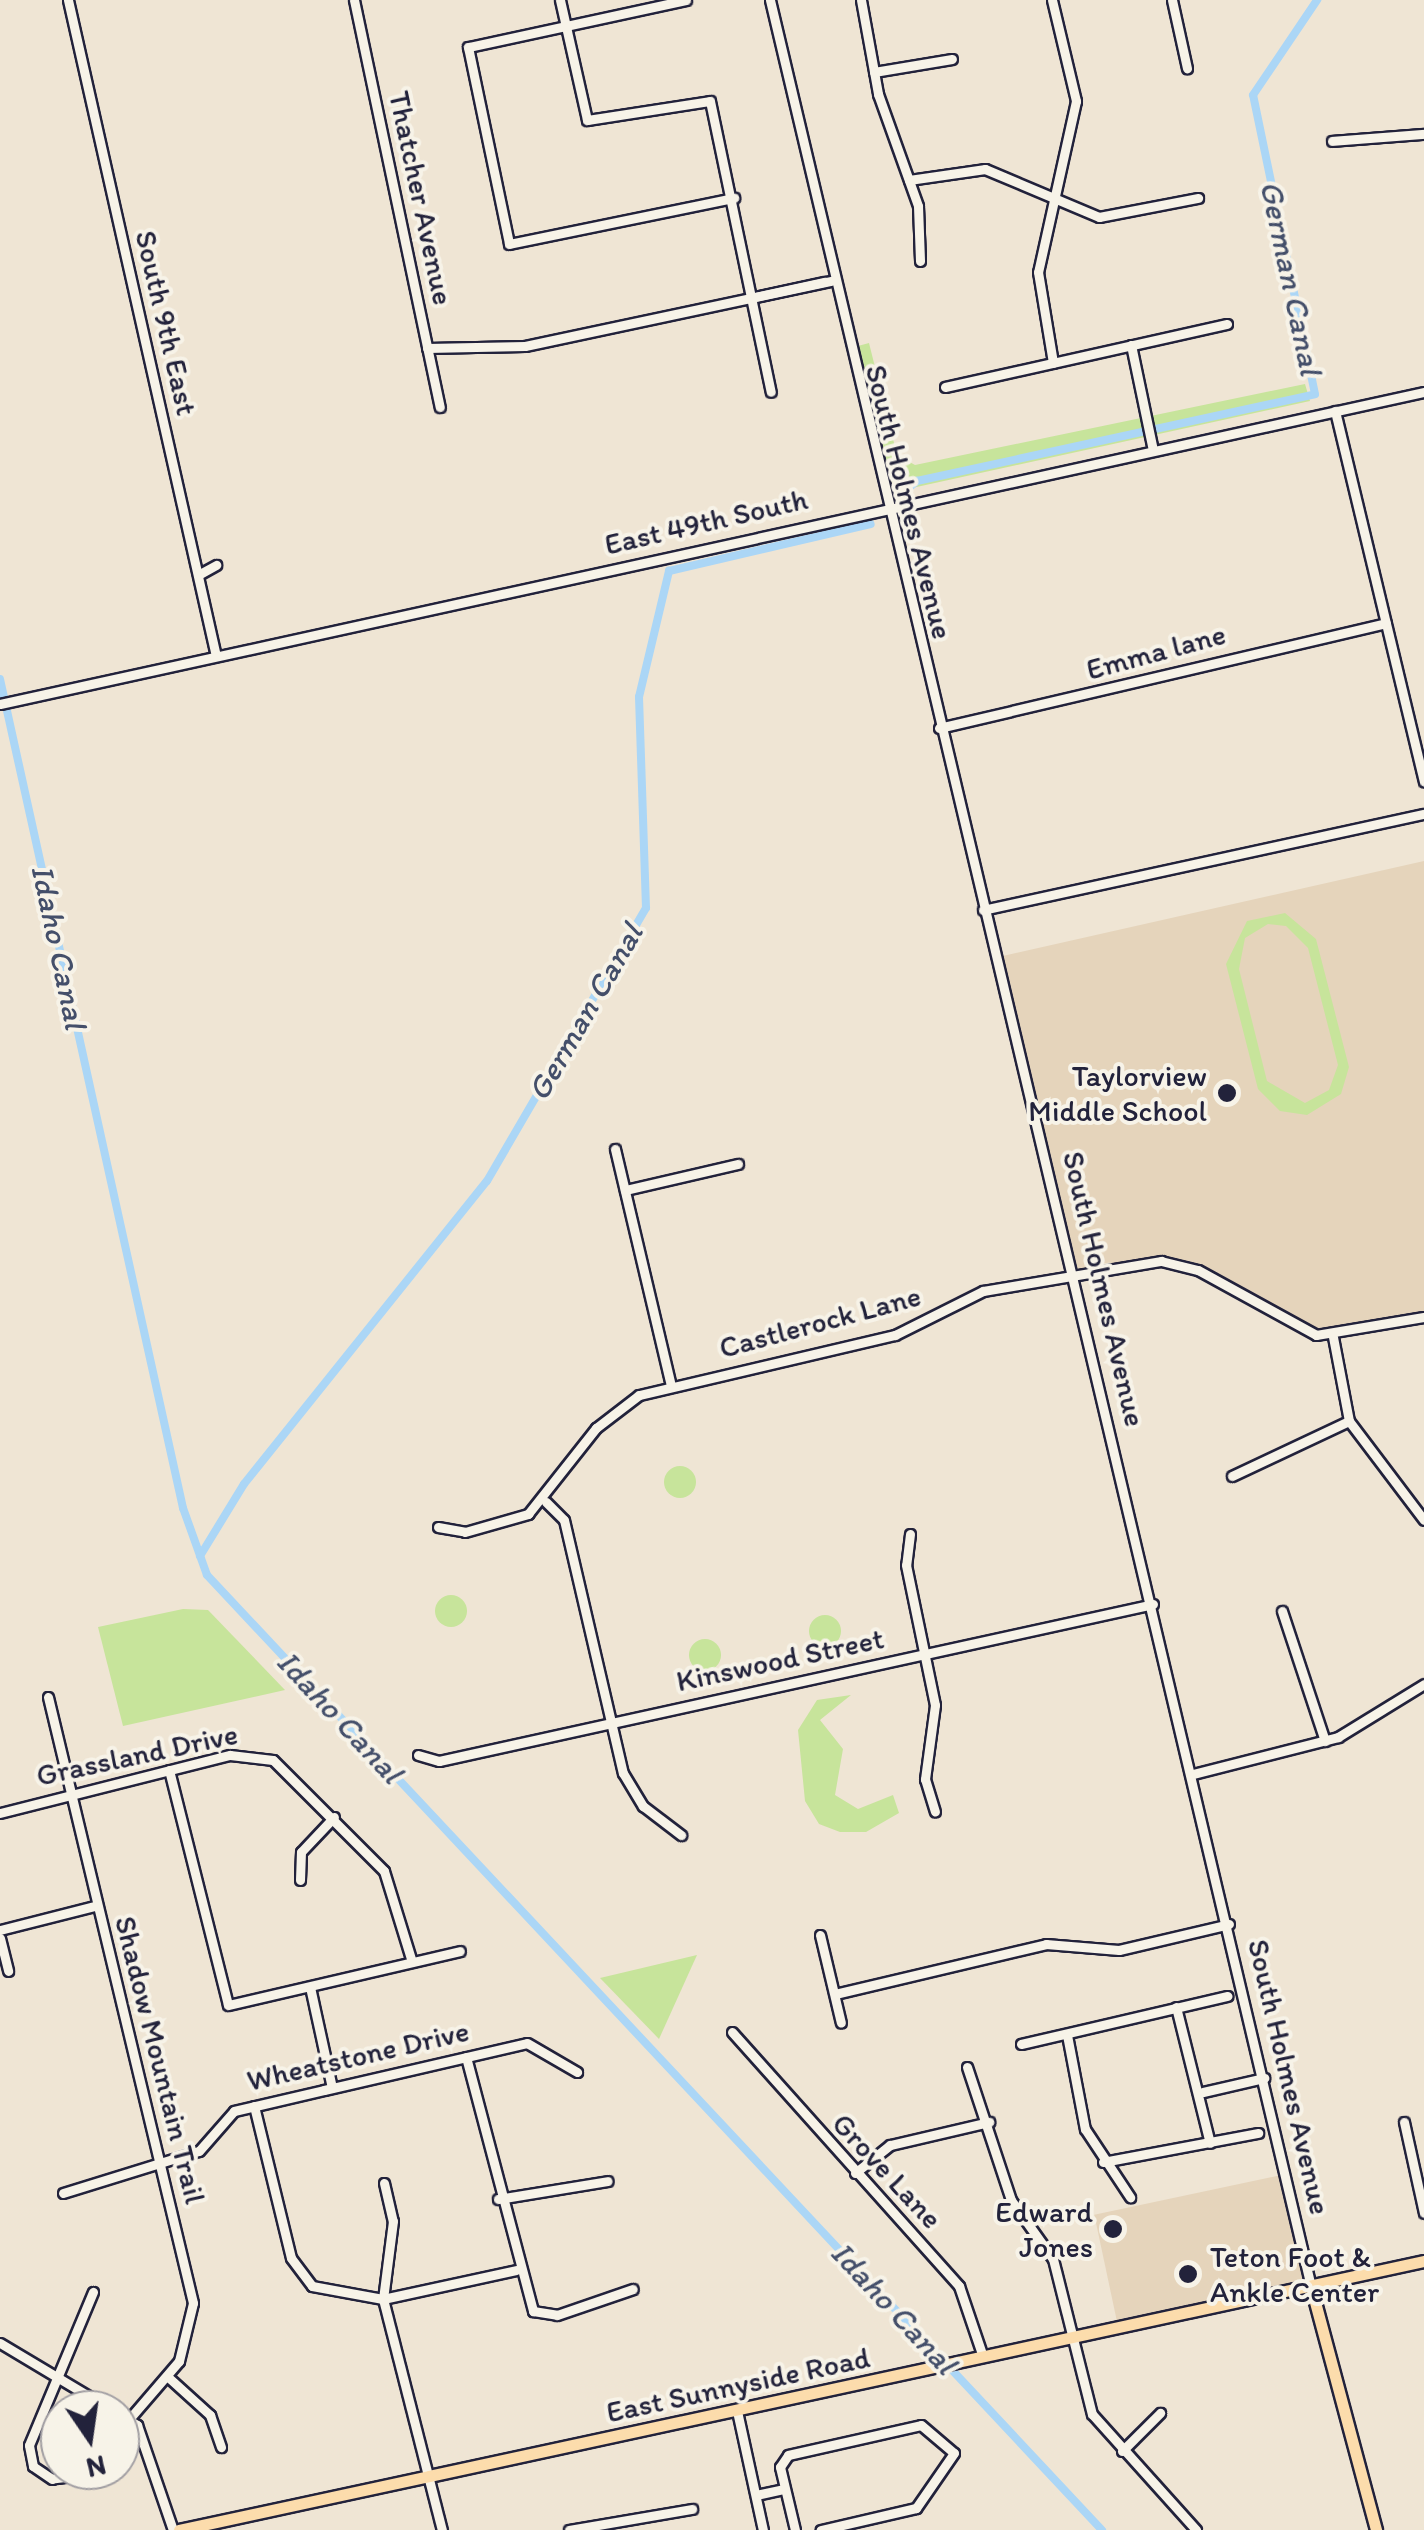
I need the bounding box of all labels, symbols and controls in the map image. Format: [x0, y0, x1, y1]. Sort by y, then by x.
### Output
street label: Thatcher Avenue [381, 89, 461, 307]
water label: German Canal [1252, 178, 1330, 378]
street label: South 9th East [127, 227, 205, 419]
street label: South Holmes Avenue [858, 362, 960, 642]
street label: East 49th South [602, 481, 810, 563]
street label: Emma lane [1082, 616, 1230, 688]
water label: Idaho Canal [23, 862, 95, 1032]
water label: German Canal [519, 917, 651, 1107]
place label: Taylorview Middle School [1028, 1058, 1207, 1128]
marker: Taylorview Middle School [1216, 1082, 1238, 1104]
street label: South Holmes Avenue [1055, 1149, 1153, 1429]
street label: Castlerock Lane [715, 1278, 925, 1366]
street label: Kinswood Street [673, 1620, 887, 1700]
water label: Idaho Canal [269, 1643, 411, 1791]
street label: Grassland Drive [33, 1716, 241, 1794]
street label: Shadow Mountain Trail [107, 1912, 213, 2208]
street label: South Holmes Avenue [1240, 1937, 1338, 2217]
street label: Wheatstone Drive [243, 2013, 473, 2099]
street label: Grove Lane [824, 2106, 950, 2236]
place label: Edward Jones [995, 2194, 1093, 2264]
marker: Edward Jones [1102, 2218, 1124, 2240]
water label: Idaho Canal [823, 2234, 965, 2382]
place label: Teton Foot & Ankle Center [1210, 2239, 1379, 2310]
marker: Teton Foot & Ankle Center [1175, 2261, 1201, 2287]
street label: East Sunnyside Road [604, 2340, 872, 2430]
north arrow [40, 2390, 140, 2490]
text: N [83, 2449, 109, 2486]

